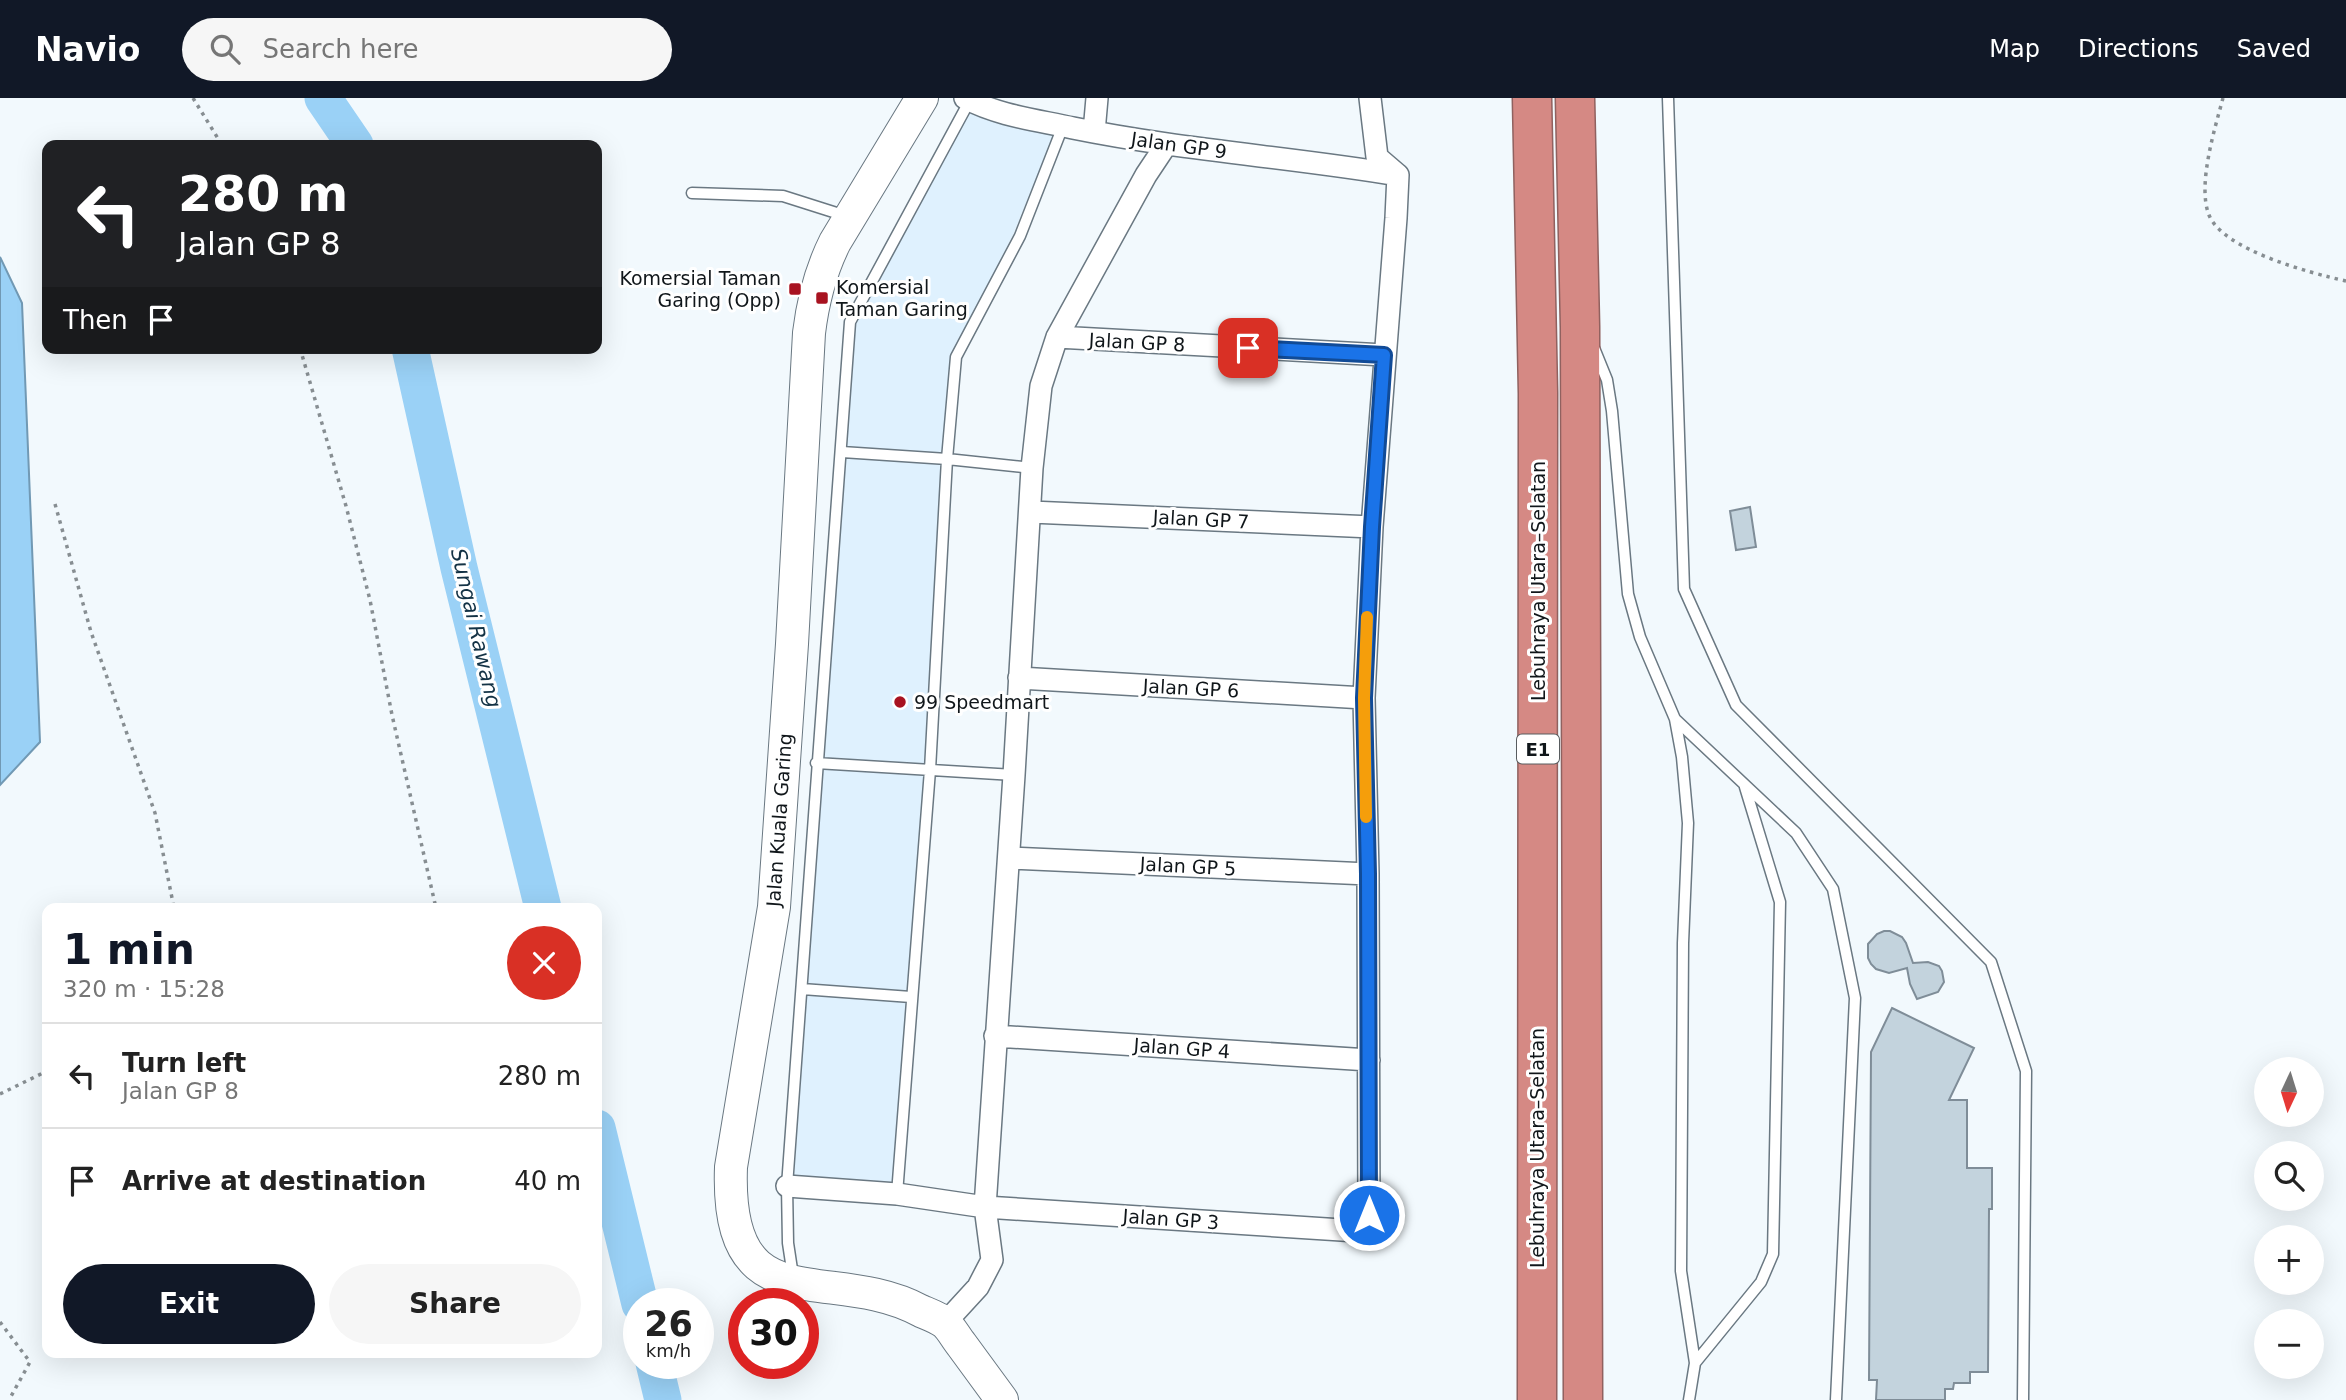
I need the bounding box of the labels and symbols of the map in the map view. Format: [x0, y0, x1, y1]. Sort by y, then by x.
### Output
street label: Jalan GP 9 [1129, 127, 1228, 163]
place label: Komersial Taman Garing (Opp) [619, 267, 781, 311]
place label: Komersial Taman Garing [835, 276, 968, 320]
marker: Komersial Taman Garing (Opp) [787, 281, 803, 297]
marker: Komersial Taman Garing [814, 290, 830, 306]
pin [1218, 318, 1278, 378]
street label: Jalan GP 8 [1087, 328, 1186, 356]
street label: Lebuhraya Utara–Selatan [1527, 461, 1549, 701]
street label: Jalan GP 7 [1151, 505, 1250, 533]
water label: Sungai Rawang [446, 546, 506, 710]
street label: Jalan GP 6 [1141, 674, 1240, 702]
place label: 99 Speedmart [914, 691, 1049, 713]
marker: 99 Speedmart [892, 694, 908, 710]
street label: Jalan Kuala Garing [762, 732, 796, 909]
road number: E1 [1517, 734, 1559, 764]
street label: Jalan GP 5 [1138, 852, 1237, 880]
street label: Lebuhraya Utara–Selatan [1526, 1028, 1548, 1268]
street label: Jalan GP 4 [1132, 1034, 1231, 1062]
north arrow [2254, 1057, 2324, 1127]
position arrow [1332, 1178, 1406, 1252]
street label: Jalan GP 3 [1121, 1205, 1220, 1233]
speed limit sign: 30 [728, 1288, 819, 1379]

